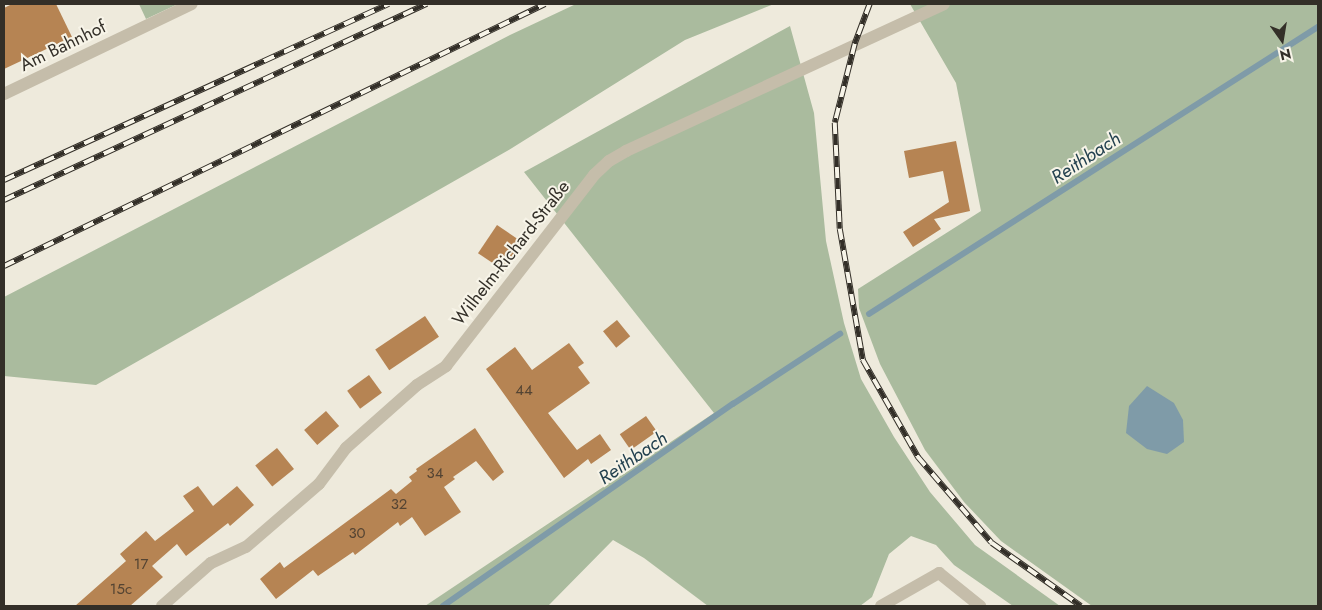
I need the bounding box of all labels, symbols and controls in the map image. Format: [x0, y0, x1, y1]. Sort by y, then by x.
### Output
north arrow [1257, 15, 1307, 65]
street label: Am Bahnhof [16, 16, 110, 76]
text: N [1278, 44, 1293, 66]
water label: Reithbach [1047, 127, 1125, 189]
street label: Wilhelm-Richard-Straße [448, 176, 574, 330]
house number: 44 [515, 382, 533, 400]
water label: Reithbach [594, 427, 672, 489]
house number: 34 [427, 465, 443, 483]
house number: 32 [391, 496, 407, 514]
house number: 30 [348, 525, 366, 543]
house number: 17 [134, 556, 148, 574]
house number: 15c [110, 581, 132, 599]

